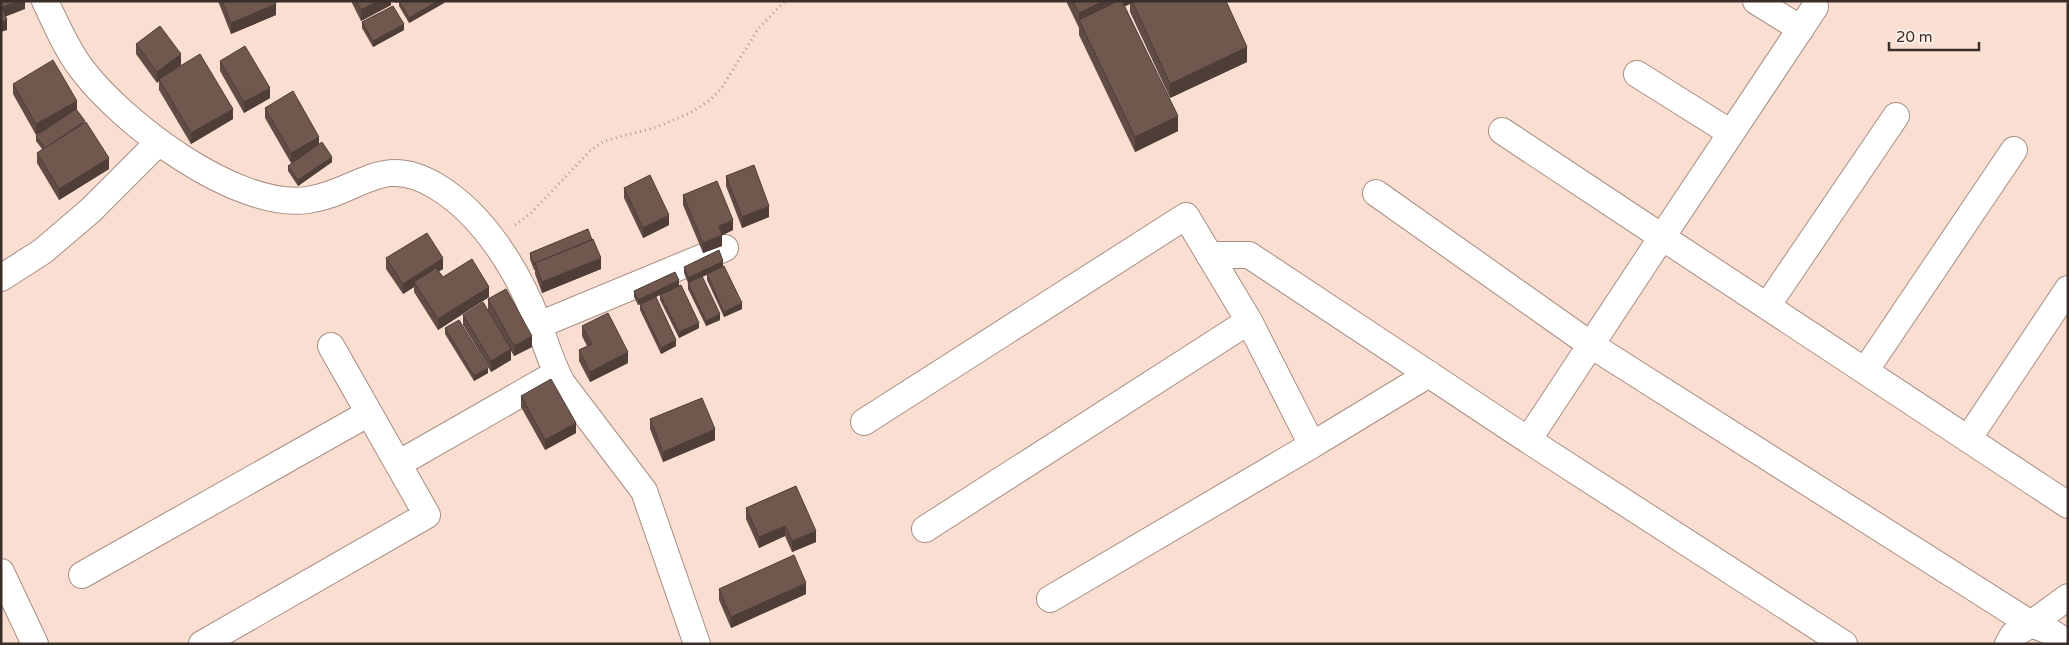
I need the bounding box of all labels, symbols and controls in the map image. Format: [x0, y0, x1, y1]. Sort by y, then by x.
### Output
scale bar [1889, 20, 1979, 52]
text: 20 m [1896, 28, 1933, 46]

